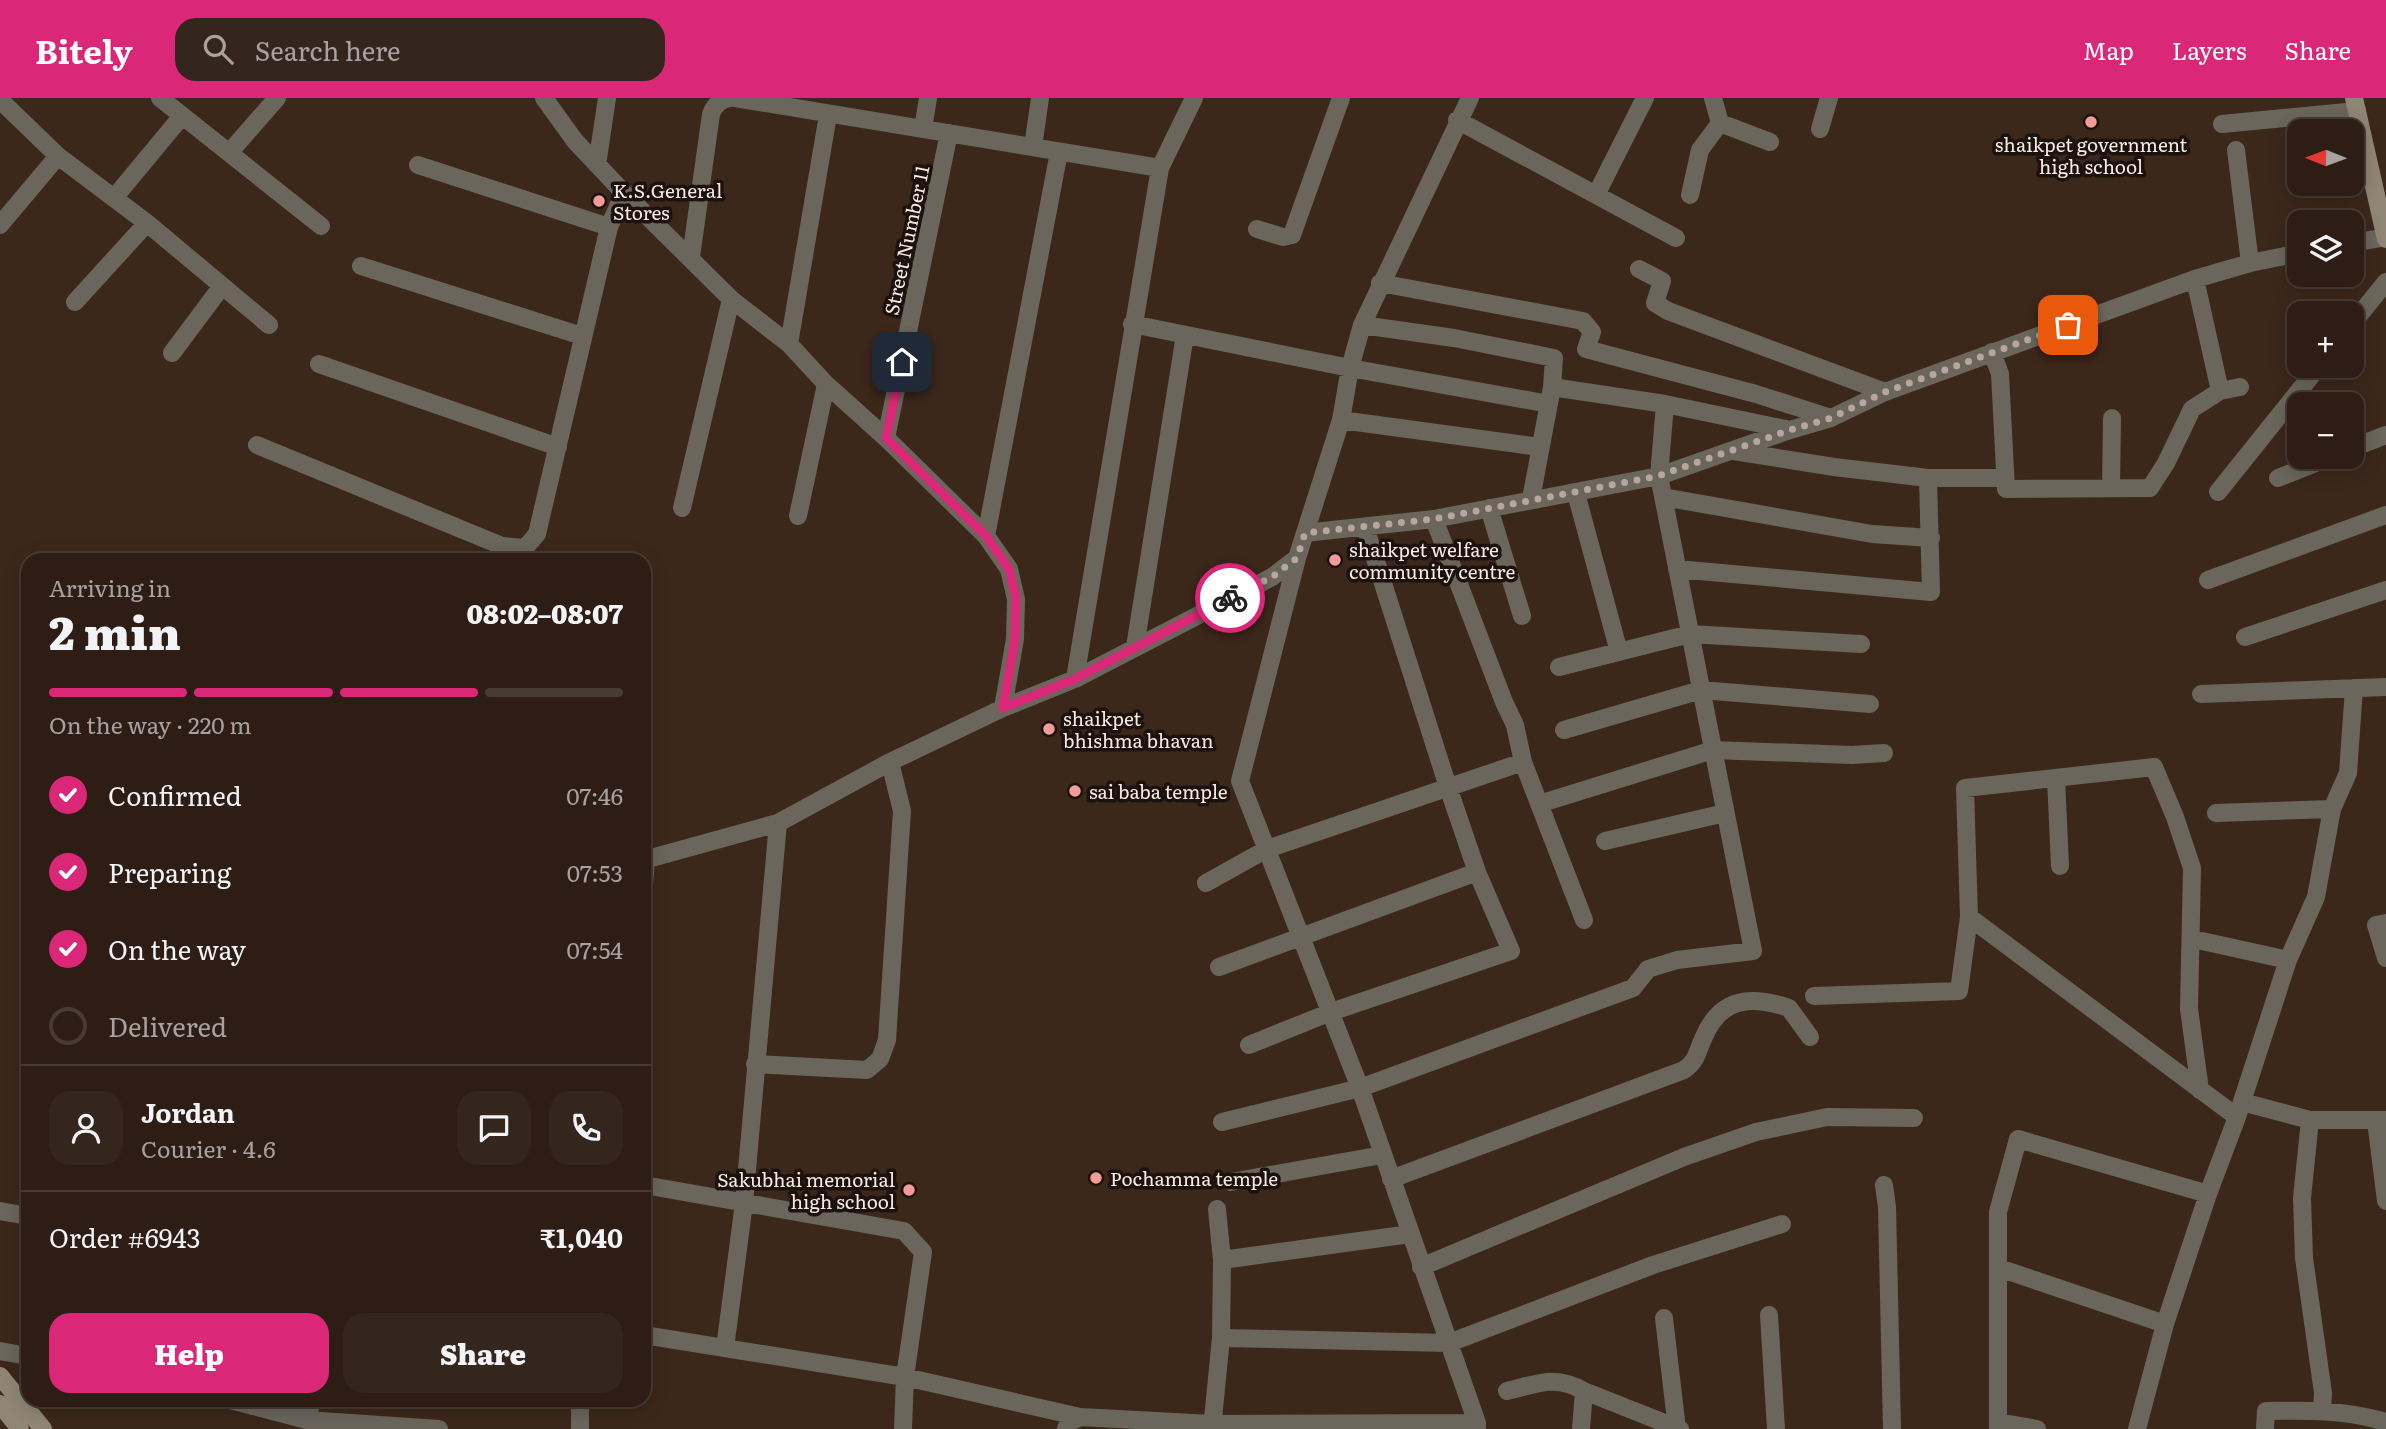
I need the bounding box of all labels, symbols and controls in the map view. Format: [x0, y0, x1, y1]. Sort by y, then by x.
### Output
search box [175, 18, 665, 81]
text: Bitely [35, 25, 133, 74]
icon: search [199, 30, 237, 68]
text: Search here [255, 30, 401, 69]
text: Map [2083, 32, 2134, 67]
text: Layers [2172, 32, 2246, 67]
text: Share [2284, 32, 2351, 67]
marker: shaikpet government high school [2083, 114, 2099, 130]
north arrow [2287, 119, 2364, 196]
map controls [2287, 119, 2364, 469]
place label: shaikpet government high school [1995, 130, 2188, 180]
street label: Street Number 11 [876, 162, 936, 318]
place label: K.S.General Stores [613, 176, 722, 226]
marker: K.S.General Stores [591, 193, 607, 209]
button: layers [2287, 210, 2364, 287]
pin [2038, 295, 2098, 355]
button: + [2287, 301, 2364, 378]
icon: bag [2049, 306, 2087, 344]
pin [872, 332, 932, 392]
icon: home [883, 343, 921, 381]
button: − [2287, 392, 2364, 469]
place label: shaikpet welfare community centre [1349, 535, 1515, 585]
marker: shaikpet welfare community centre [1327, 552, 1343, 568]
courier [1195, 563, 1265, 633]
text: Arriving in [49, 570, 171, 604]
icon: bike [1211, 579, 1249, 617]
text: 08:02–08:07 [467, 593, 623, 632]
text: 2 min [49, 596, 181, 664]
place label: shaikpet bhishma bhavan [1063, 704, 1214, 754]
text: On the way · 220 m [49, 707, 252, 741]
marker: shaikpet bhishma bhavan [1041, 721, 1057, 737]
text: Confirmed [108, 775, 242, 814]
icon: check [49, 776, 87, 814]
place label: sai baba temple [1089, 777, 1228, 805]
text: 07:46 [566, 778, 623, 812]
marker: sai baba temple [1067, 783, 1083, 799]
text: Preparing [108, 852, 231, 891]
icon: check [49, 853, 87, 891]
text: 07:53 [567, 855, 623, 889]
text: On the way [108, 929, 246, 968]
icon: check [49, 930, 87, 968]
text: 07:54 [566, 932, 623, 966]
text: Delivered [108, 1006, 227, 1045]
button: person [49, 1091, 123, 1165]
button: chat [457, 1091, 531, 1165]
button: phone [549, 1091, 623, 1165]
text: Jordan [141, 1092, 235, 1131]
text: Courier · 4.6 [141, 1131, 276, 1165]
place label: Pochamma temple [1110, 1164, 1278, 1192]
place label: Sakubhai memorial high school [717, 1165, 895, 1215]
marker: Pochamma temple [1088, 1170, 1104, 1186]
marker: Sakubhai memorial high school [901, 1182, 917, 1198]
text: Order #6943 [49, 1217, 201, 1256]
text: ₹1,040 [540, 1217, 623, 1256]
button: Help [49, 1313, 329, 1393]
button: Share [343, 1313, 623, 1393]

